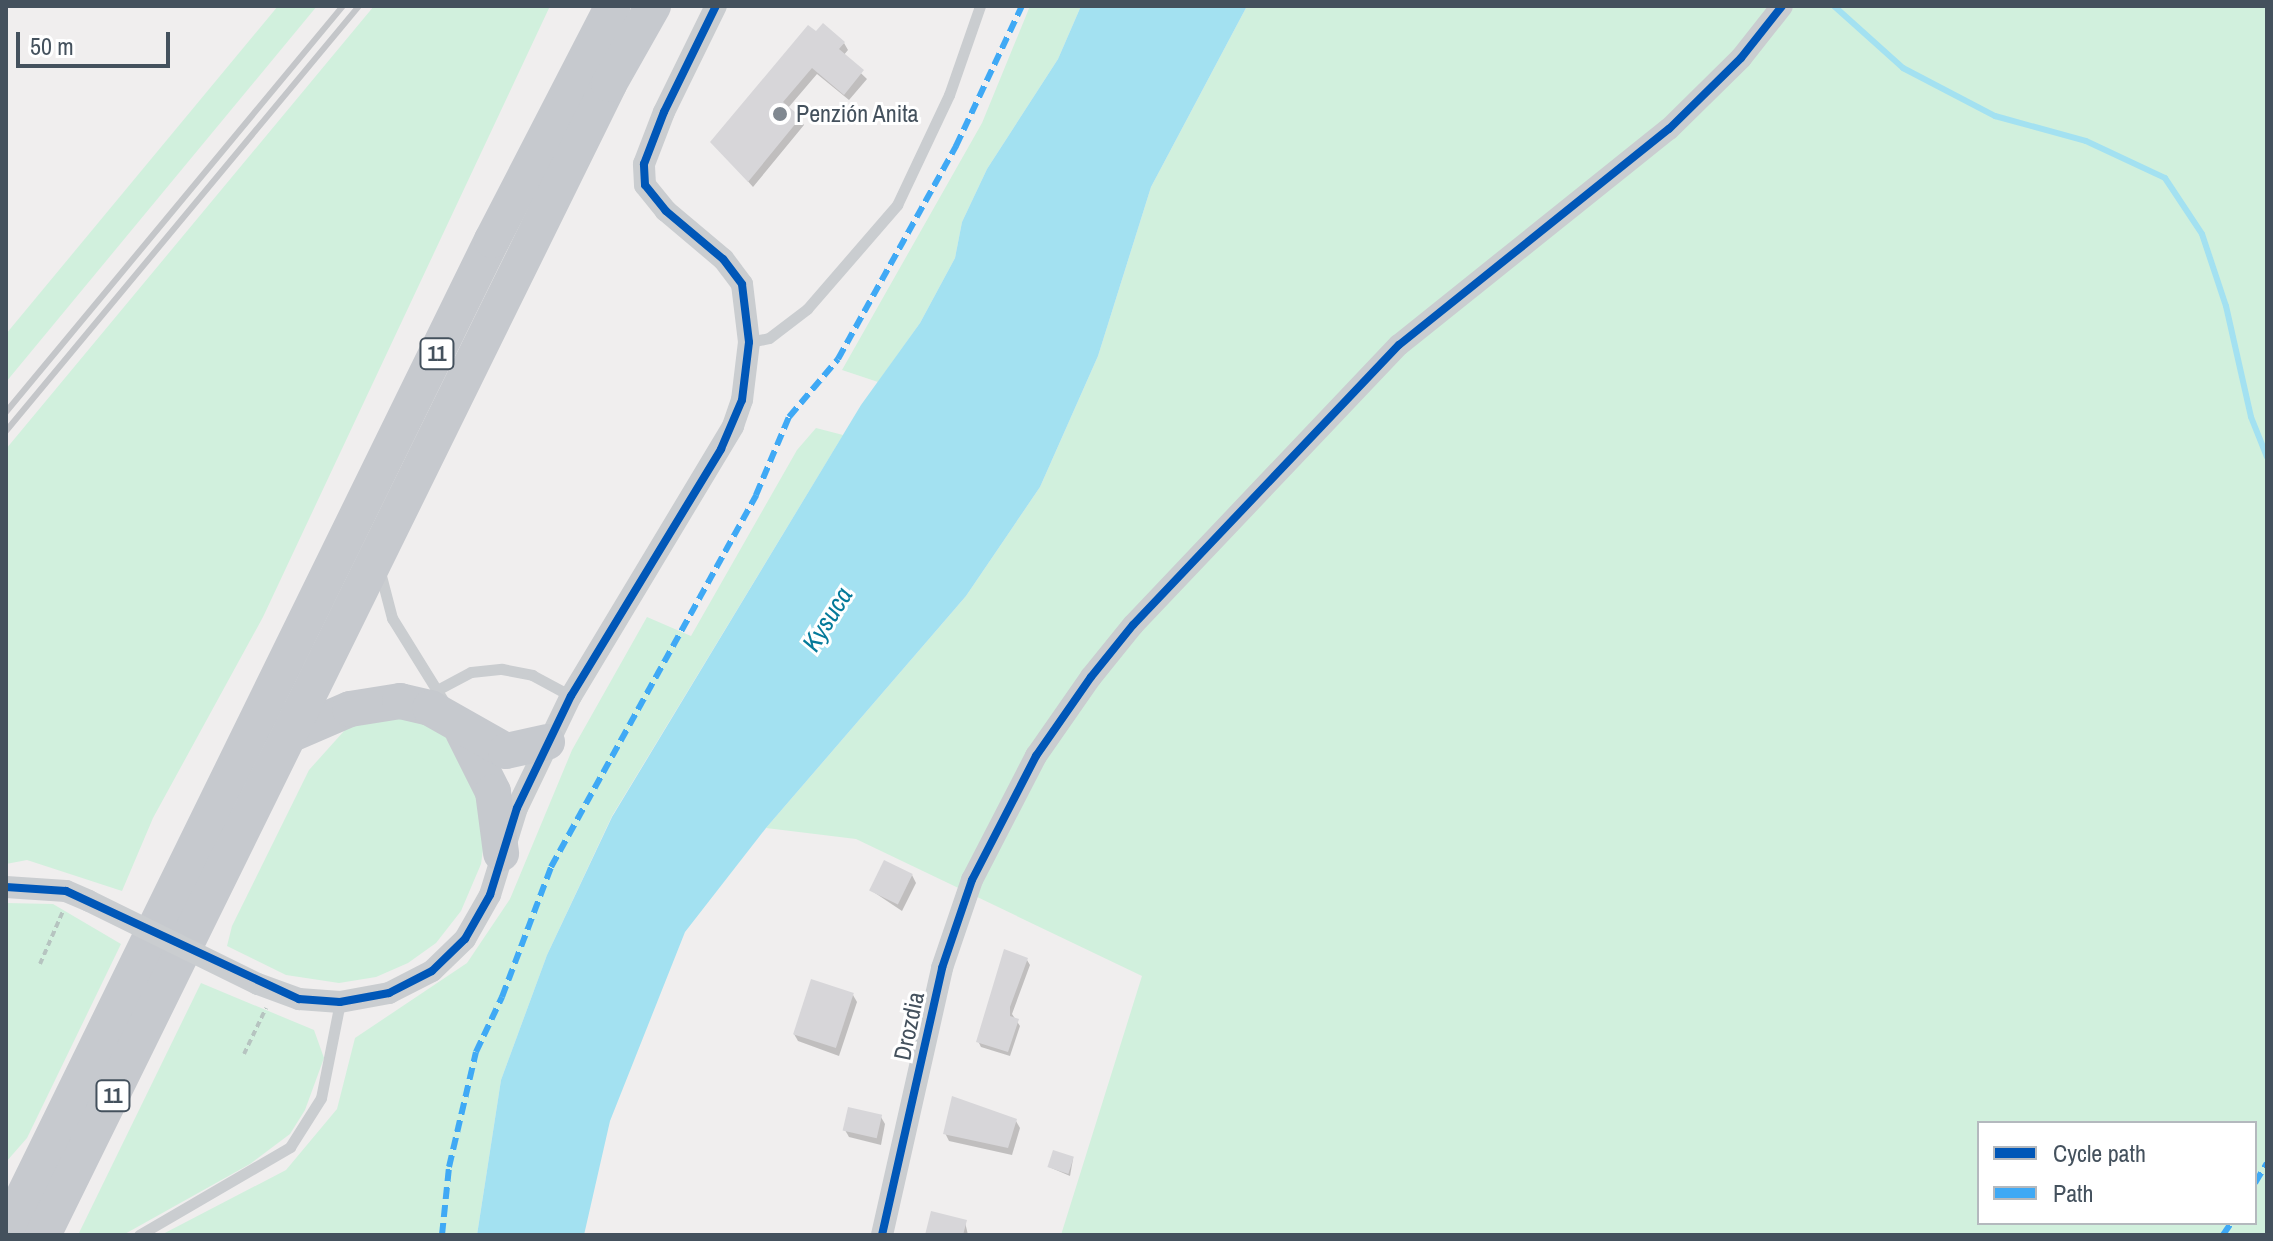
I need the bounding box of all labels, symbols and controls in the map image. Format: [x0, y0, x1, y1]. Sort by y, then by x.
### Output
scale bar [20, 16, 174, 66]
text: 50 m [30, 30, 74, 62]
place label: Penzión Anita [796, 100, 920, 128]
marker: Penzión Anita [771, 105, 789, 123]
road number: 11 [419, 336, 455, 372]
water label: Kysuca [795, 581, 859, 657]
street label: Drozdia [888, 989, 930, 1063]
road number: 11 [95, 1078, 131, 1114]
legend [1977, 1121, 2257, 1225]
text: Cycle path [2053, 1137, 2146, 1169]
text: Path [2053, 1177, 2094, 1209]

